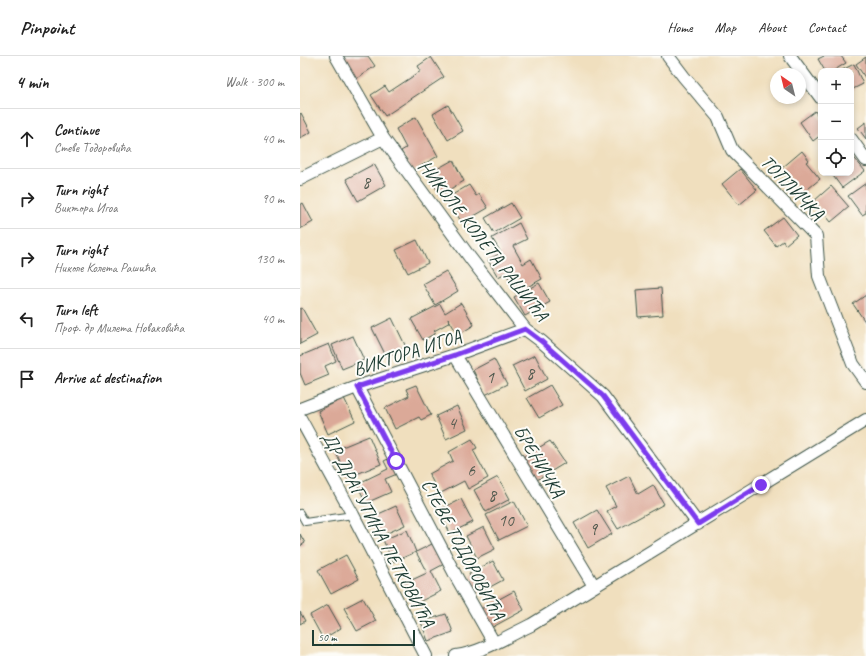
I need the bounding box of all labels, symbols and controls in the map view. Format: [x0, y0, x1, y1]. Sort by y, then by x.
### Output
text: Pinpoint [20, 16, 74, 40]
text: Home [667, 19, 693, 36]
text: Map [715, 19, 736, 36]
text: About [758, 19, 786, 36]
text: Contact [808, 19, 846, 36]
north arrow [770, 68, 806, 104]
map controls [818, 68, 854, 176]
button: + [818, 68, 854, 104]
text: 4 min [16, 72, 49, 93]
text: Walk · 300 m [225, 74, 284, 90]
button: − [818, 104, 854, 140]
text: Continue [54, 121, 99, 140]
icon: ahead [16, 128, 38, 150]
text: 40 m [262, 131, 284, 147]
text: Стеве Тодоровића [54, 140, 131, 156]
button: locate [818, 140, 854, 176]
street label: ТОПЛИЧКА [755, 150, 830, 226]
street label: НИКОЛЕ КОЛЕТА РАШИЋА [413, 155, 554, 327]
house number: 8 [362, 172, 372, 193]
text: Turn right [54, 181, 107, 200]
icon: right [16, 188, 38, 210]
text: 90 m [262, 191, 284, 207]
text: Виктора Игоа [54, 200, 118, 216]
text: Turn right [54, 241, 107, 260]
icon: right [16, 248, 38, 270]
text: 130 m [256, 251, 284, 267]
text: Николе Колета Рашића [54, 260, 155, 276]
text: Turn left [54, 301, 97, 320]
icon: left [16, 308, 38, 330]
text: 40 m [262, 311, 284, 327]
text: Проф. др Милета Новаковића [54, 320, 184, 336]
street label: ВИКТОРА ИГОА [350, 324, 465, 382]
house number: 8 [526, 363, 536, 384]
house number: 1 [486, 367, 495, 388]
icon: arrive [16, 368, 38, 390]
text: Arrive at destination [54, 369, 161, 388]
house number: 4 [448, 413, 458, 434]
street label: БРЕНИЧКА [508, 421, 570, 502]
street label: ДР ДРАГУТИНА ПЕТКОВИЋА [316, 428, 440, 632]
route start [387, 452, 405, 470]
house number: 6 [467, 460, 476, 481]
street label: СТЕВЕ ТОДОРОВИЋА [416, 475, 511, 625]
route end [752, 476, 770, 494]
house number: 8 [488, 485, 498, 506]
house number: 10 [498, 510, 515, 531]
house number: 9 [589, 519, 598, 540]
scale bar [312, 628, 415, 647]
text: 50 m [318, 630, 337, 644]

